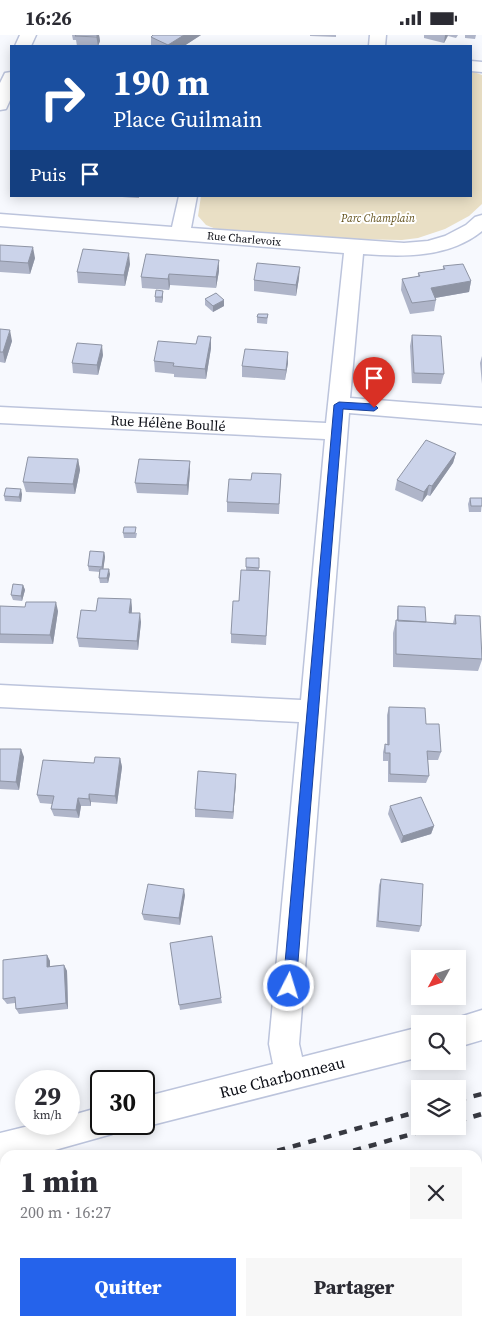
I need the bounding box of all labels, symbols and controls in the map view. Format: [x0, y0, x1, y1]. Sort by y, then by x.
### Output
text: 16:26 [25, 5, 72, 31]
text: 190 m [113, 59, 209, 107]
icon: right [30, 65, 95, 130]
text: Place Guilmain [113, 104, 262, 134]
icon: arrive [76, 160, 104, 188]
text: Puis [30, 161, 66, 187]
park label: Parc Champlain [340, 211, 416, 226]
street label: Rue Charlevoix [206, 228, 282, 250]
pin [353, 357, 395, 408]
icon: arrive [360, 364, 388, 392]
street label: Rue Hélène Boullé [110, 410, 226, 436]
north arrow [411, 950, 466, 1005]
map controls [411, 950, 466, 1135]
position arrow [262, 959, 314, 1011]
button: search [411, 1015, 466, 1070]
street label: Rue Charbonneau [217, 1051, 347, 1103]
speed limit sign: 30 [90, 1070, 155, 1135]
text: 29 [34, 1079, 61, 1113]
button: layers [411, 1080, 466, 1135]
text: km/h [33, 1107, 62, 1123]
text: 1 min [20, 1161, 98, 1202]
button: close [410, 1167, 462, 1219]
text: 200 m · 16:27 [20, 1201, 111, 1223]
button: Quitter [20, 1258, 236, 1316]
button: Partager [246, 1258, 462, 1316]

